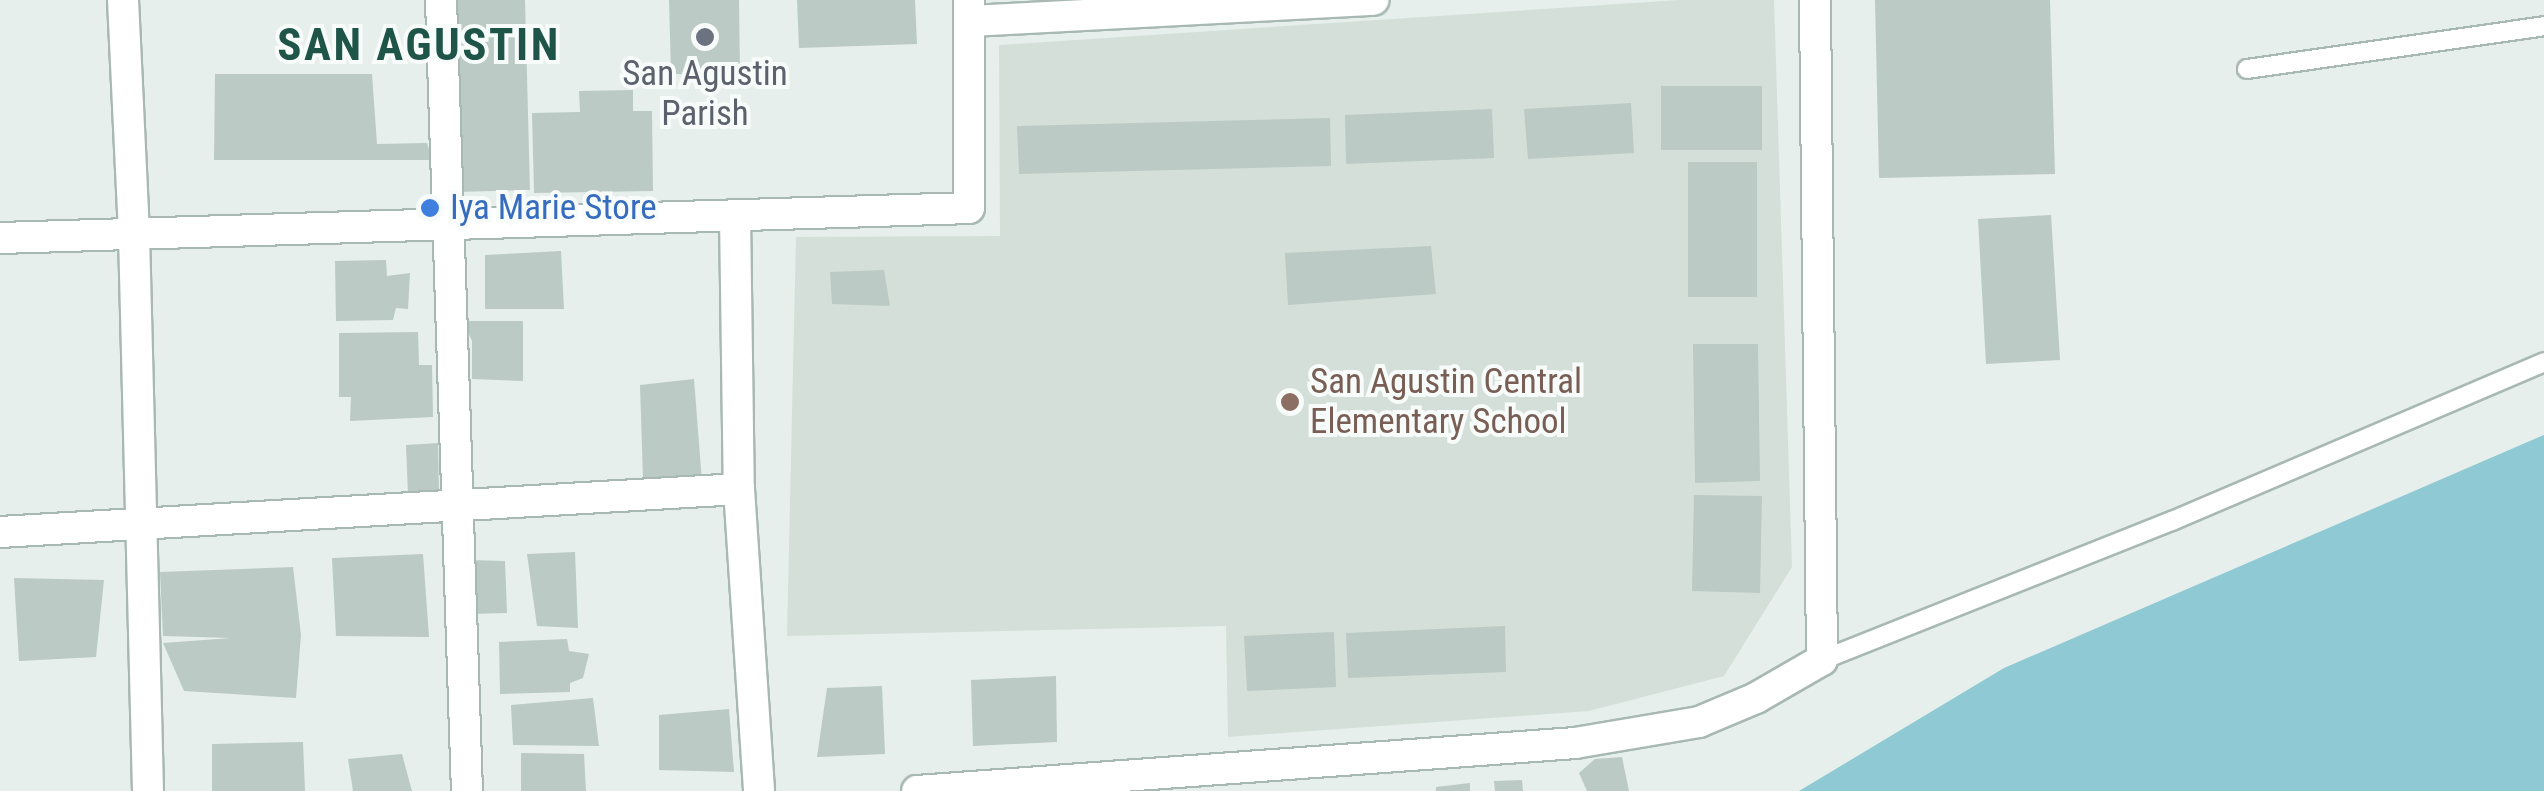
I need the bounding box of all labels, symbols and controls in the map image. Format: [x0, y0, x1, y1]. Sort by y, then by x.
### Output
district label: SAN AGUSTIN [277, 18, 561, 72]
marker: San Agustin Parish [694, 26, 716, 48]
place label: San Agustin Parish [622, 53, 788, 135]
place label: Iya Marie Store [450, 187, 657, 229]
marker: Iya Marie Store [419, 197, 441, 219]
place label: San Agustin Central Elementary School [1310, 361, 1582, 443]
marker: San Agustin Central Elementary School [1279, 391, 1301, 413]

